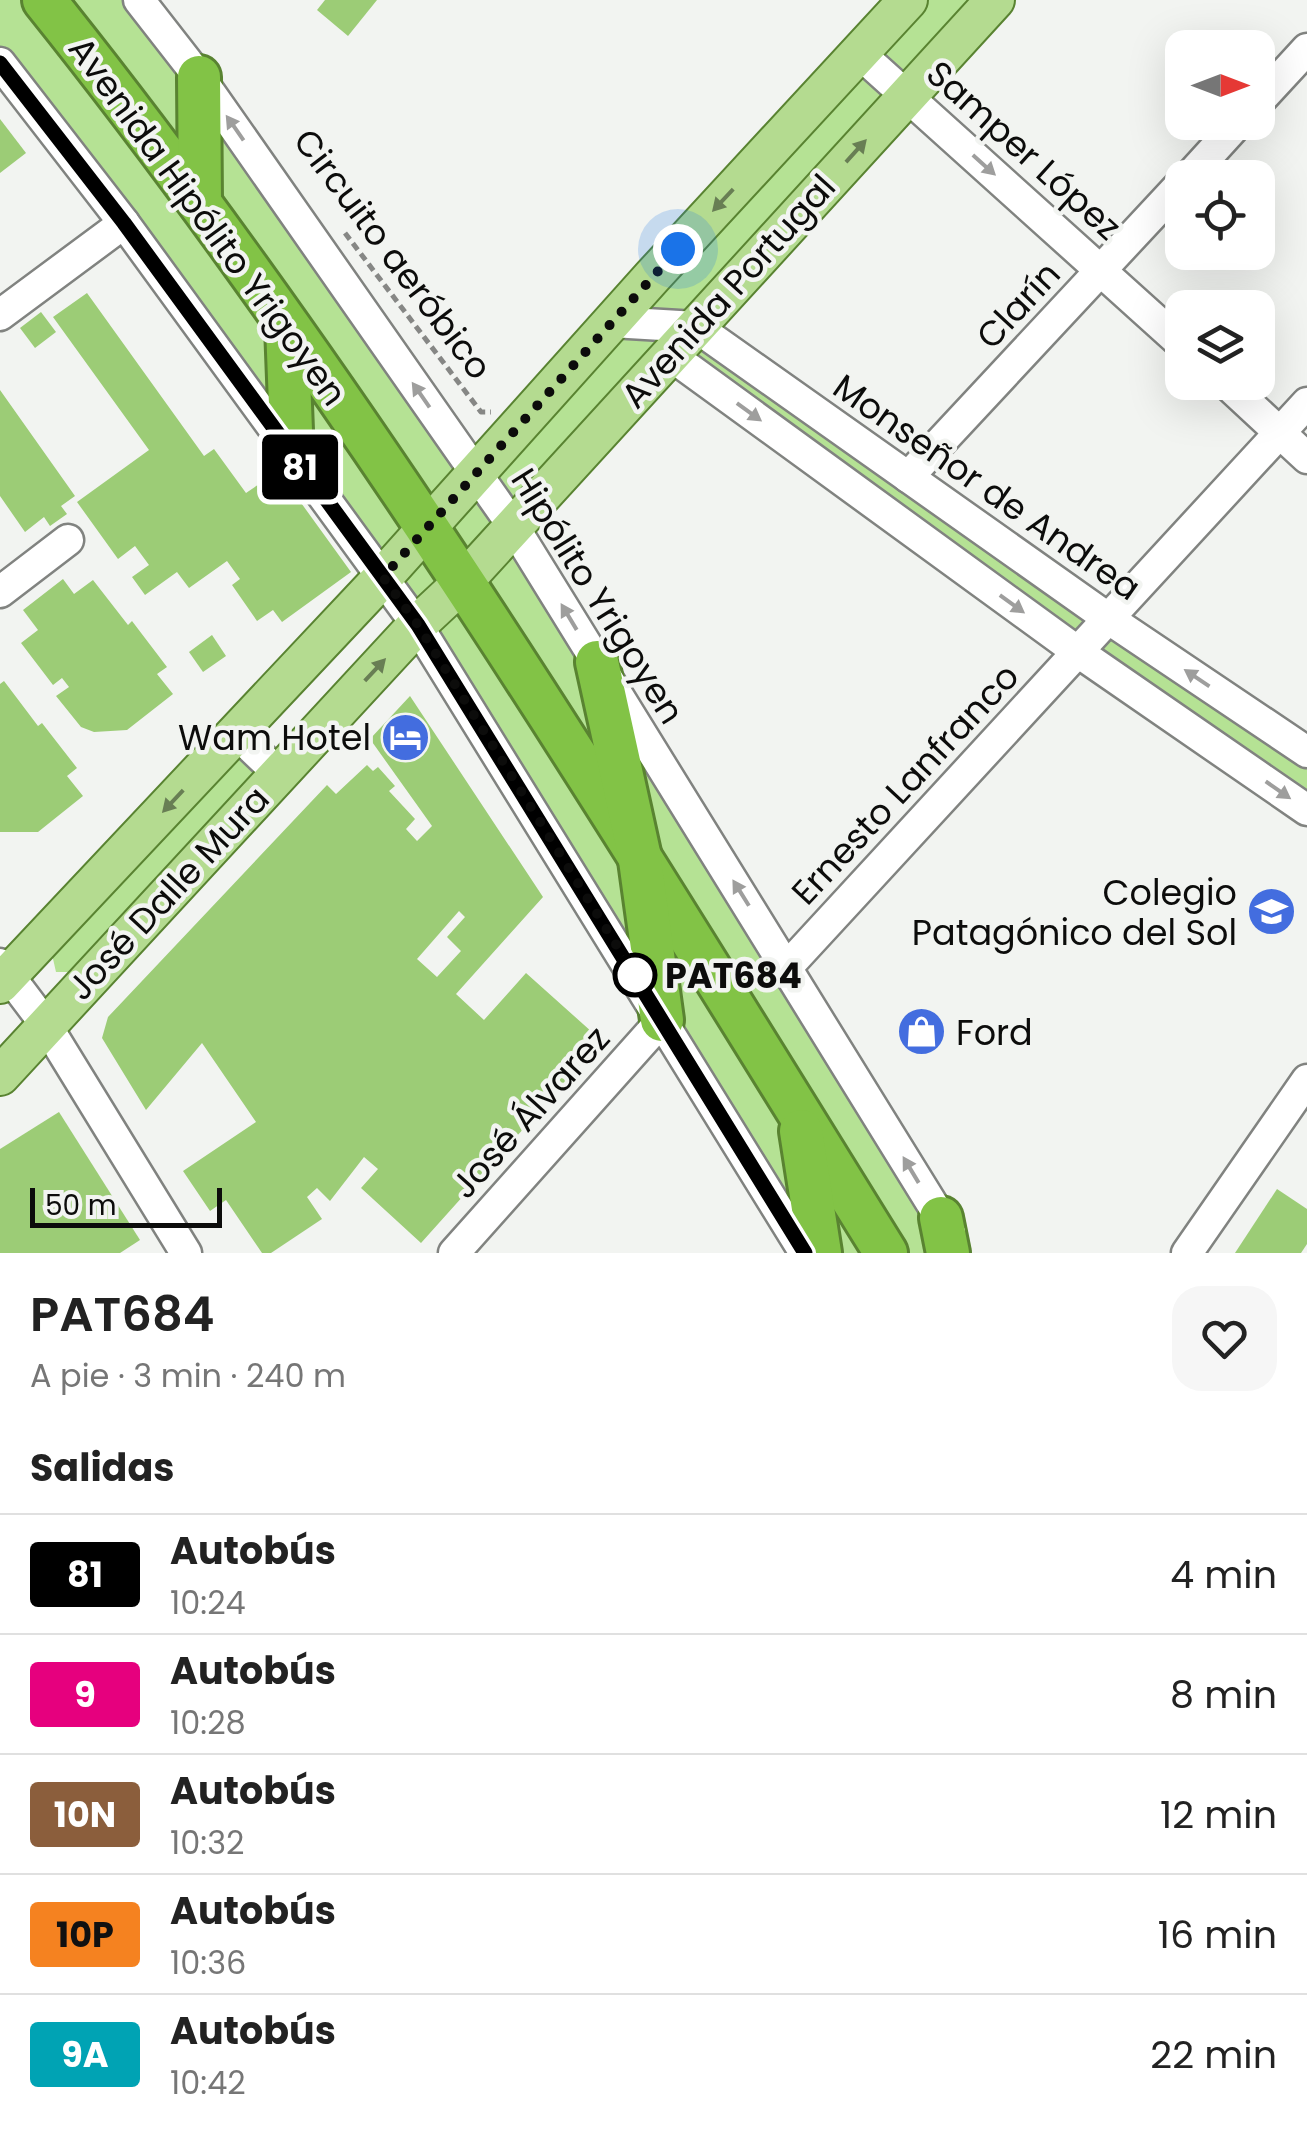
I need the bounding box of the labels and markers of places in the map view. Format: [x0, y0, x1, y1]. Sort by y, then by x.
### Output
hotel icon: Wam Hotel [380, 711, 432, 763]
place label: Wam Hotel [178, 713, 371, 762]
place label: Colegio Patagónico del Sol [912, 868, 1237, 957]
school or university icon: Colegio Patagónico del Sol [1246, 886, 1298, 938]
place label: PAT684 [665, 951, 802, 1000]
marker: PAT684 [614, 954, 656, 996]
shop icon: Ford [895, 1006, 947, 1058]
place label: Ford [956, 1008, 1033, 1057]

